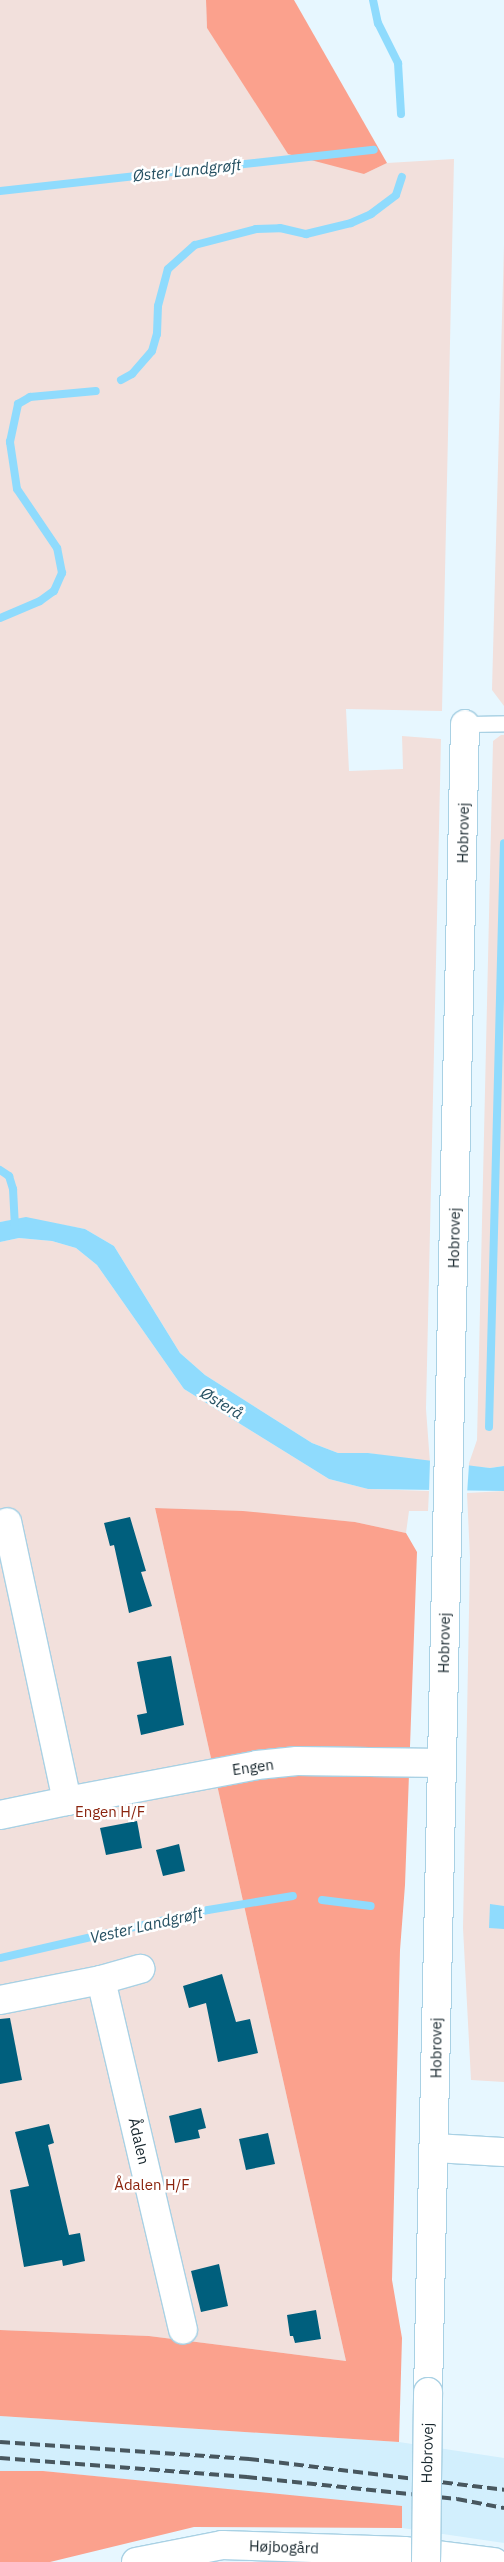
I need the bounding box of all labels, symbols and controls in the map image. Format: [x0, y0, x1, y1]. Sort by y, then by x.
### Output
water label: Øster Landgrøft [132, 155, 242, 185]
street label: Hobrovej [453, 803, 473, 863]
street label: Hobrovej [444, 1208, 464, 1268]
water label: Østerå [197, 1383, 247, 1423]
street label: Hobrovej [434, 1613, 454, 1673]
street label: Engen [231, 1755, 275, 1779]
park label: Engen H/F [75, 1803, 145, 1821]
water label: Vester Landgrøft [88, 1903, 204, 1947]
street label: Hobrovej [427, 2018, 445, 2078]
street label: Ådalen [125, 2116, 153, 2166]
park label: Ådalen H/F [114, 2176, 190, 2194]
street label: Hobrovej [417, 2423, 437, 2483]
street label: Højbogård [249, 2537, 319, 2557]

